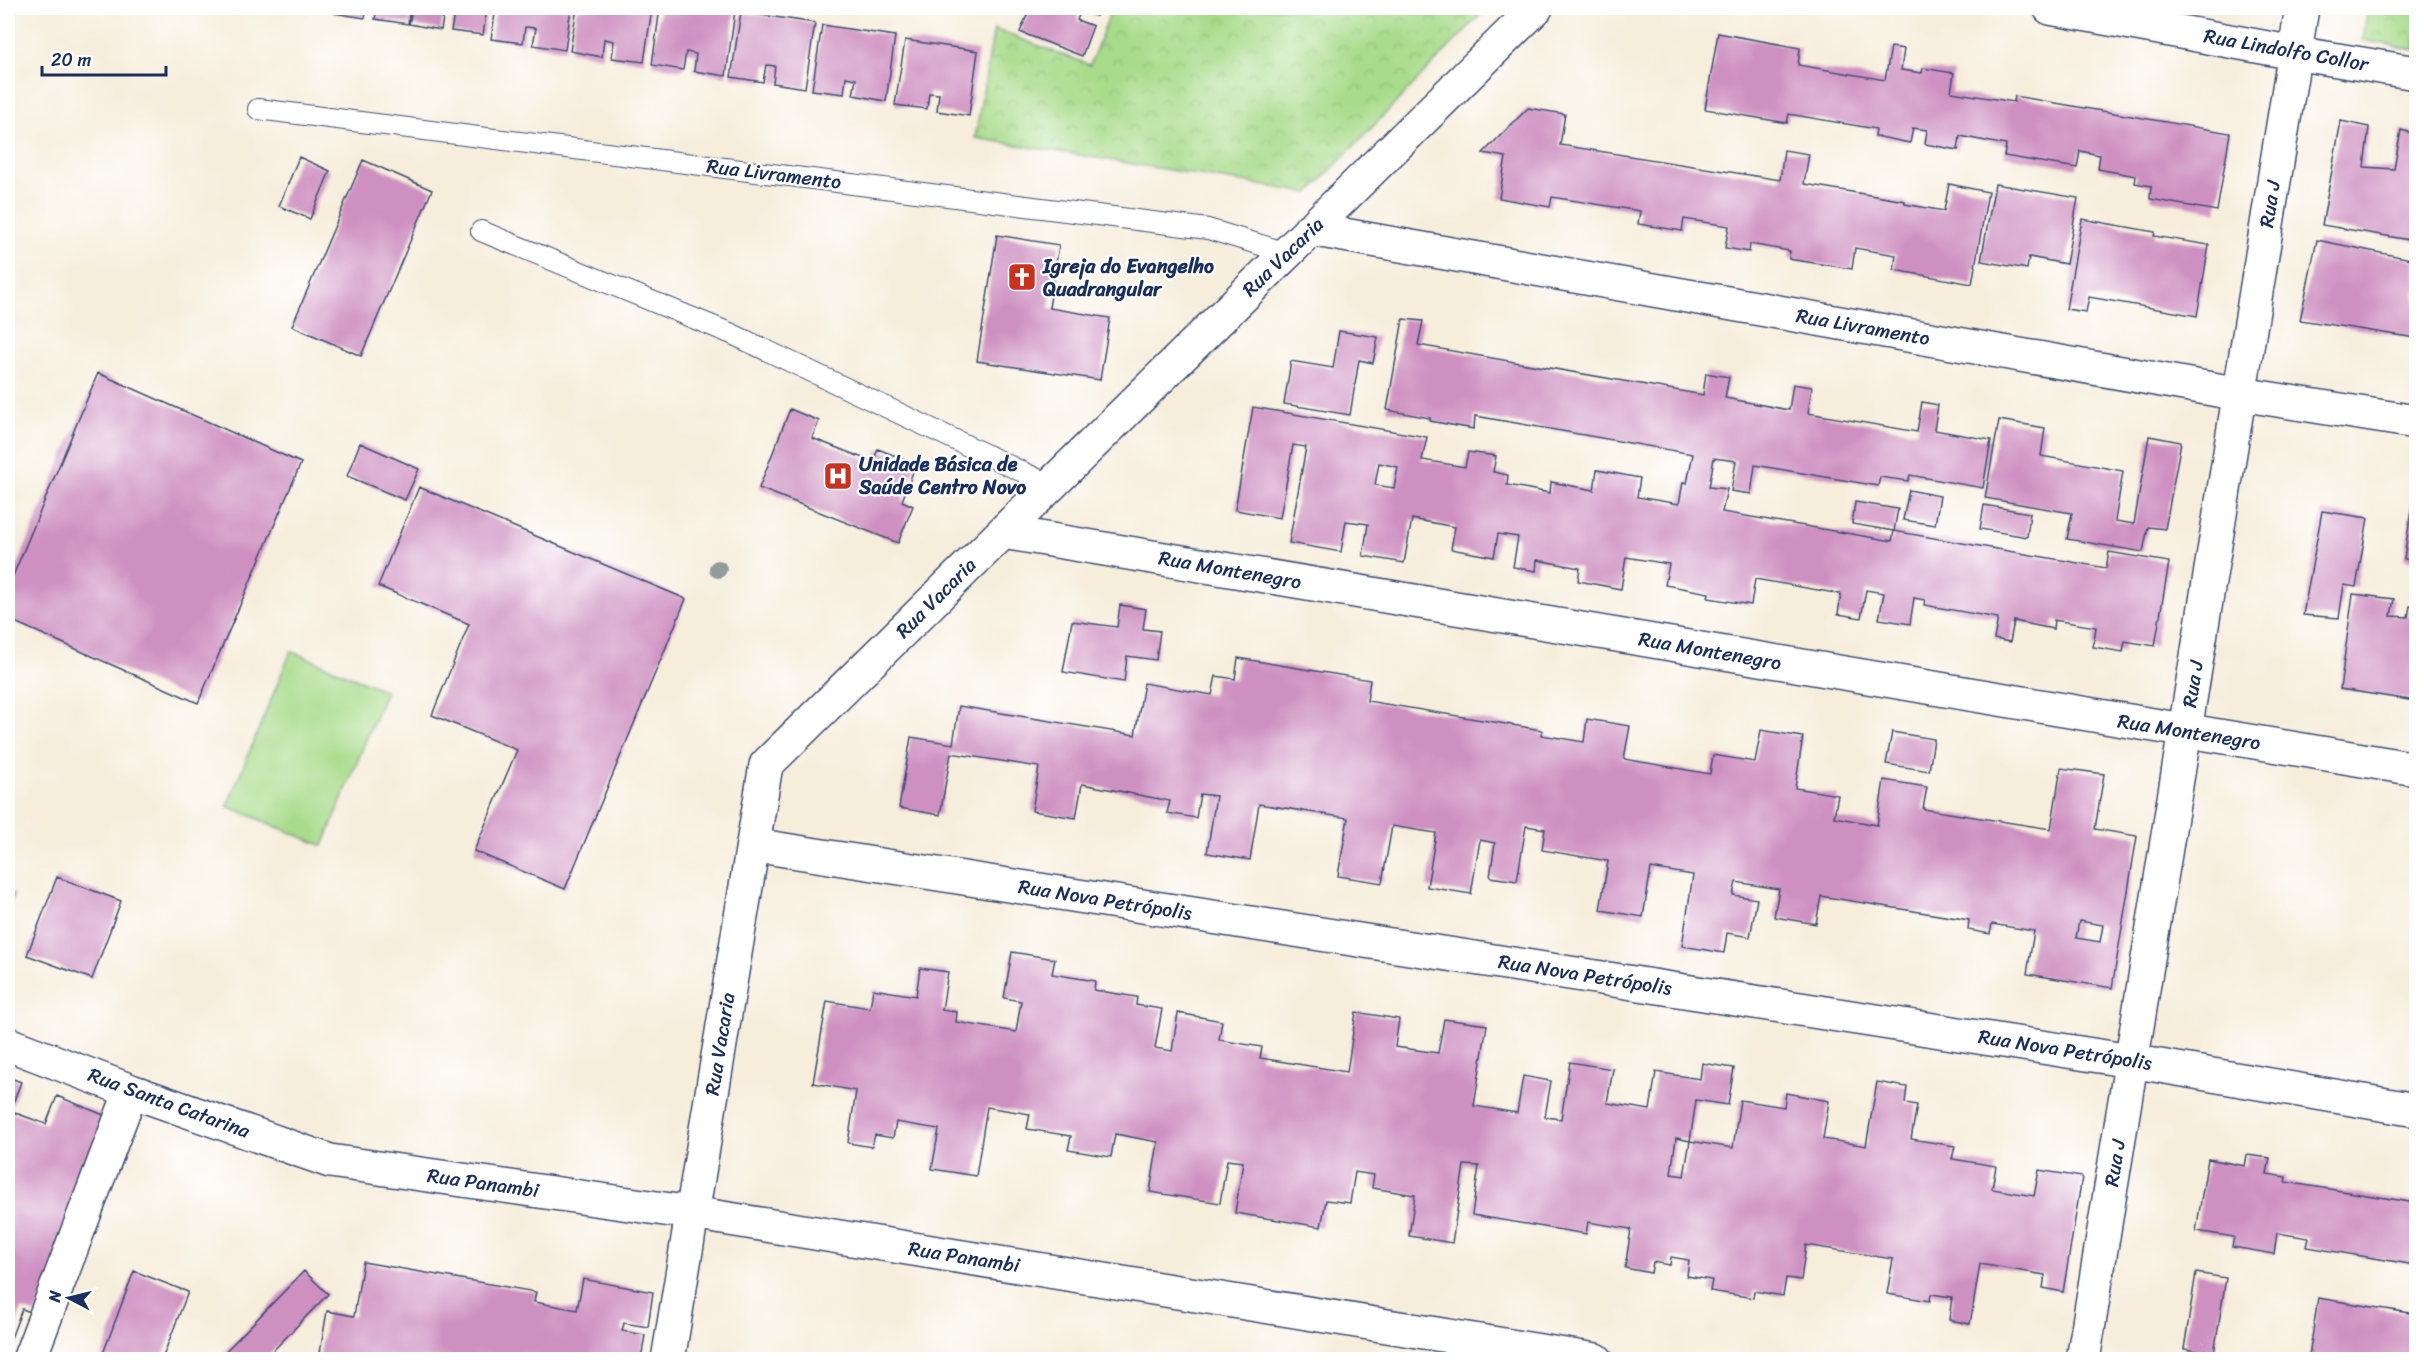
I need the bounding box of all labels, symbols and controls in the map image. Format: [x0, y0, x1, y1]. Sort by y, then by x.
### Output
street label: Rua Lindolfo Collor [2201, 18, 2373, 82]
scale bar [42, 39, 166, 77]
text: 20 m [51, 44, 91, 76]
street label: Rua Livramento [705, 148, 843, 200]
street label: Rua J [2249, 177, 2291, 230]
street label: Rua Vacaria [1234, 208, 1332, 306]
place label: Igreja do Evangelho Quadrangular [1042, 249, 1214, 307]
church icon: Igreja do Evangelho Quadrangular [1006, 261, 1038, 293]
street label: Rua Livramento [1793, 298, 1933, 356]
place label: Unidade Básica de Saúde Centro Novo [858, 447, 1026, 505]
hospital icon: Unidade Básica de Saúde Centro Novo [822, 460, 854, 492]
street label: Rua Montenegro [1156, 540, 1304, 600]
street label: Rua Vacaria [887, 549, 985, 647]
street label: Rua Montenegro [1636, 621, 1784, 681]
street label: Rua J [2172, 657, 2214, 710]
street label: Rua Montenegro [2115, 703, 2263, 761]
street label: Rua Nova Petrópolis [1016, 869, 1195, 931]
street label: Rua Nova Petrópolis [1496, 944, 1675, 1006]
street label: Rua Vacaria [695, 990, 745, 1098]
street label: Rua Nova Petrópolis [1976, 1019, 2155, 1081]
street label: Rua Santa Catarina [83, 1057, 256, 1149]
street label: Rua J [2094, 1136, 2136, 1189]
street label: Rua Panambi [425, 1158, 542, 1208]
street label: Rua Panambi [906, 1231, 1024, 1283]
north arrow [39, 1268, 99, 1328]
text: N [39, 1288, 70, 1304]

